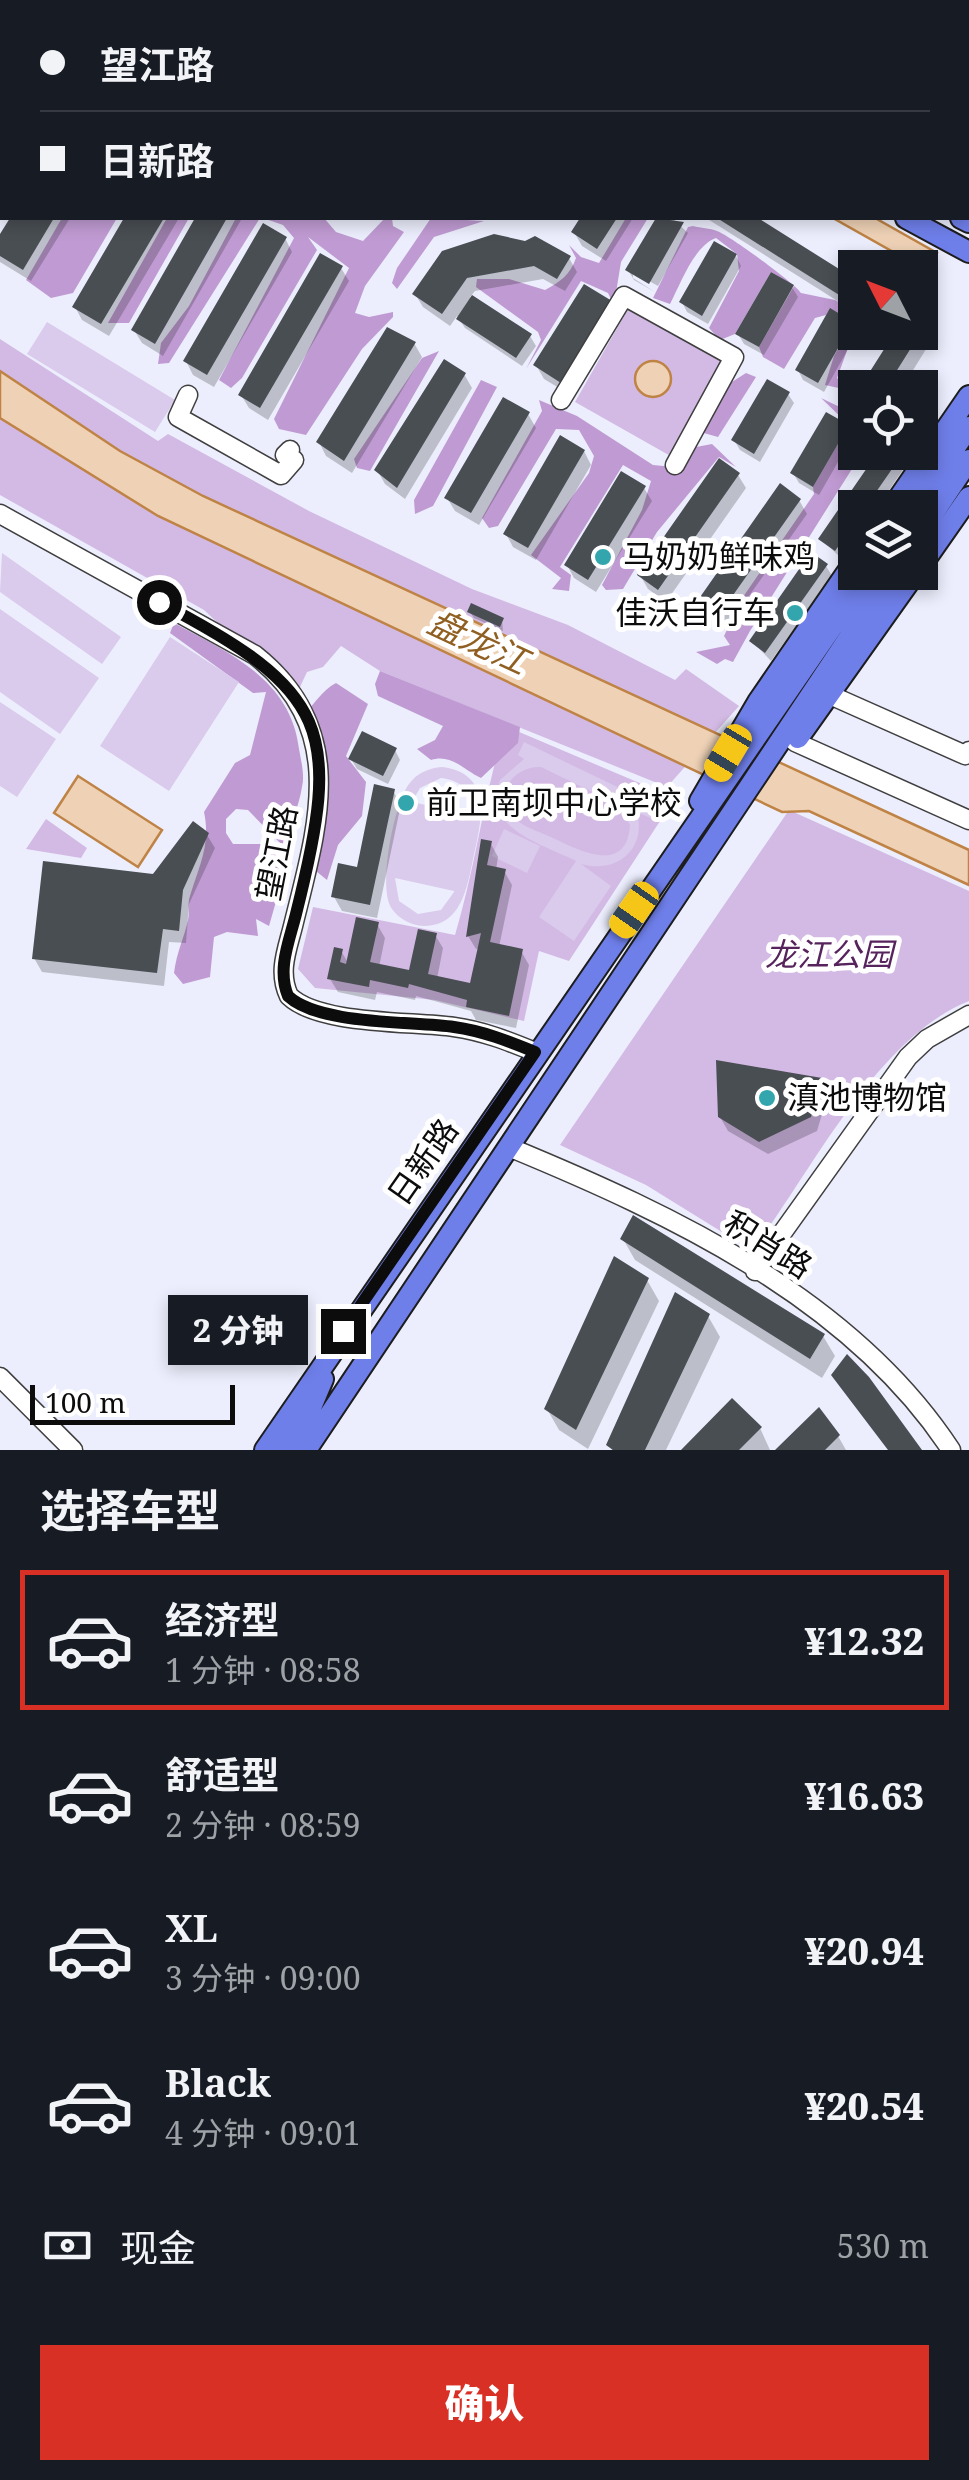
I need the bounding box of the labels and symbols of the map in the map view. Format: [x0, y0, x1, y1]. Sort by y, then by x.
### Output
north arrow [838, 250, 938, 350]
place label: 马奶奶鲜味鸡 [623, 534, 815, 577]
marker: 马奶奶鲜味鸡 [592, 546, 614, 568]
route start [137, 580, 182, 625]
place label: 佳沃自行车 [615, 590, 775, 633]
water label: 盘龙江 [421, 597, 540, 686]
marker: 佳沃自行车 [784, 602, 806, 624]
car [700, 720, 756, 786]
place label: 前卫南坝中心学校 [426, 780, 682, 823]
marker: 前卫南坝中心学校 [395, 792, 417, 814]
street label: 望江路 [245, 801, 306, 904]
car [605, 877, 663, 943]
park label: 龙江公园 [765, 932, 897, 975]
place label: 滇池博物馆 [787, 1075, 947, 1118]
marker: 滇池博物馆 [756, 1087, 778, 1109]
street label: 日新路 [377, 1109, 467, 1213]
street label: 积肖路 [717, 1200, 821, 1287]
callout: 2 分钟 [168, 1296, 308, 1366]
route end [321, 1309, 366, 1354]
scale bar [30, 1380, 235, 1424]

